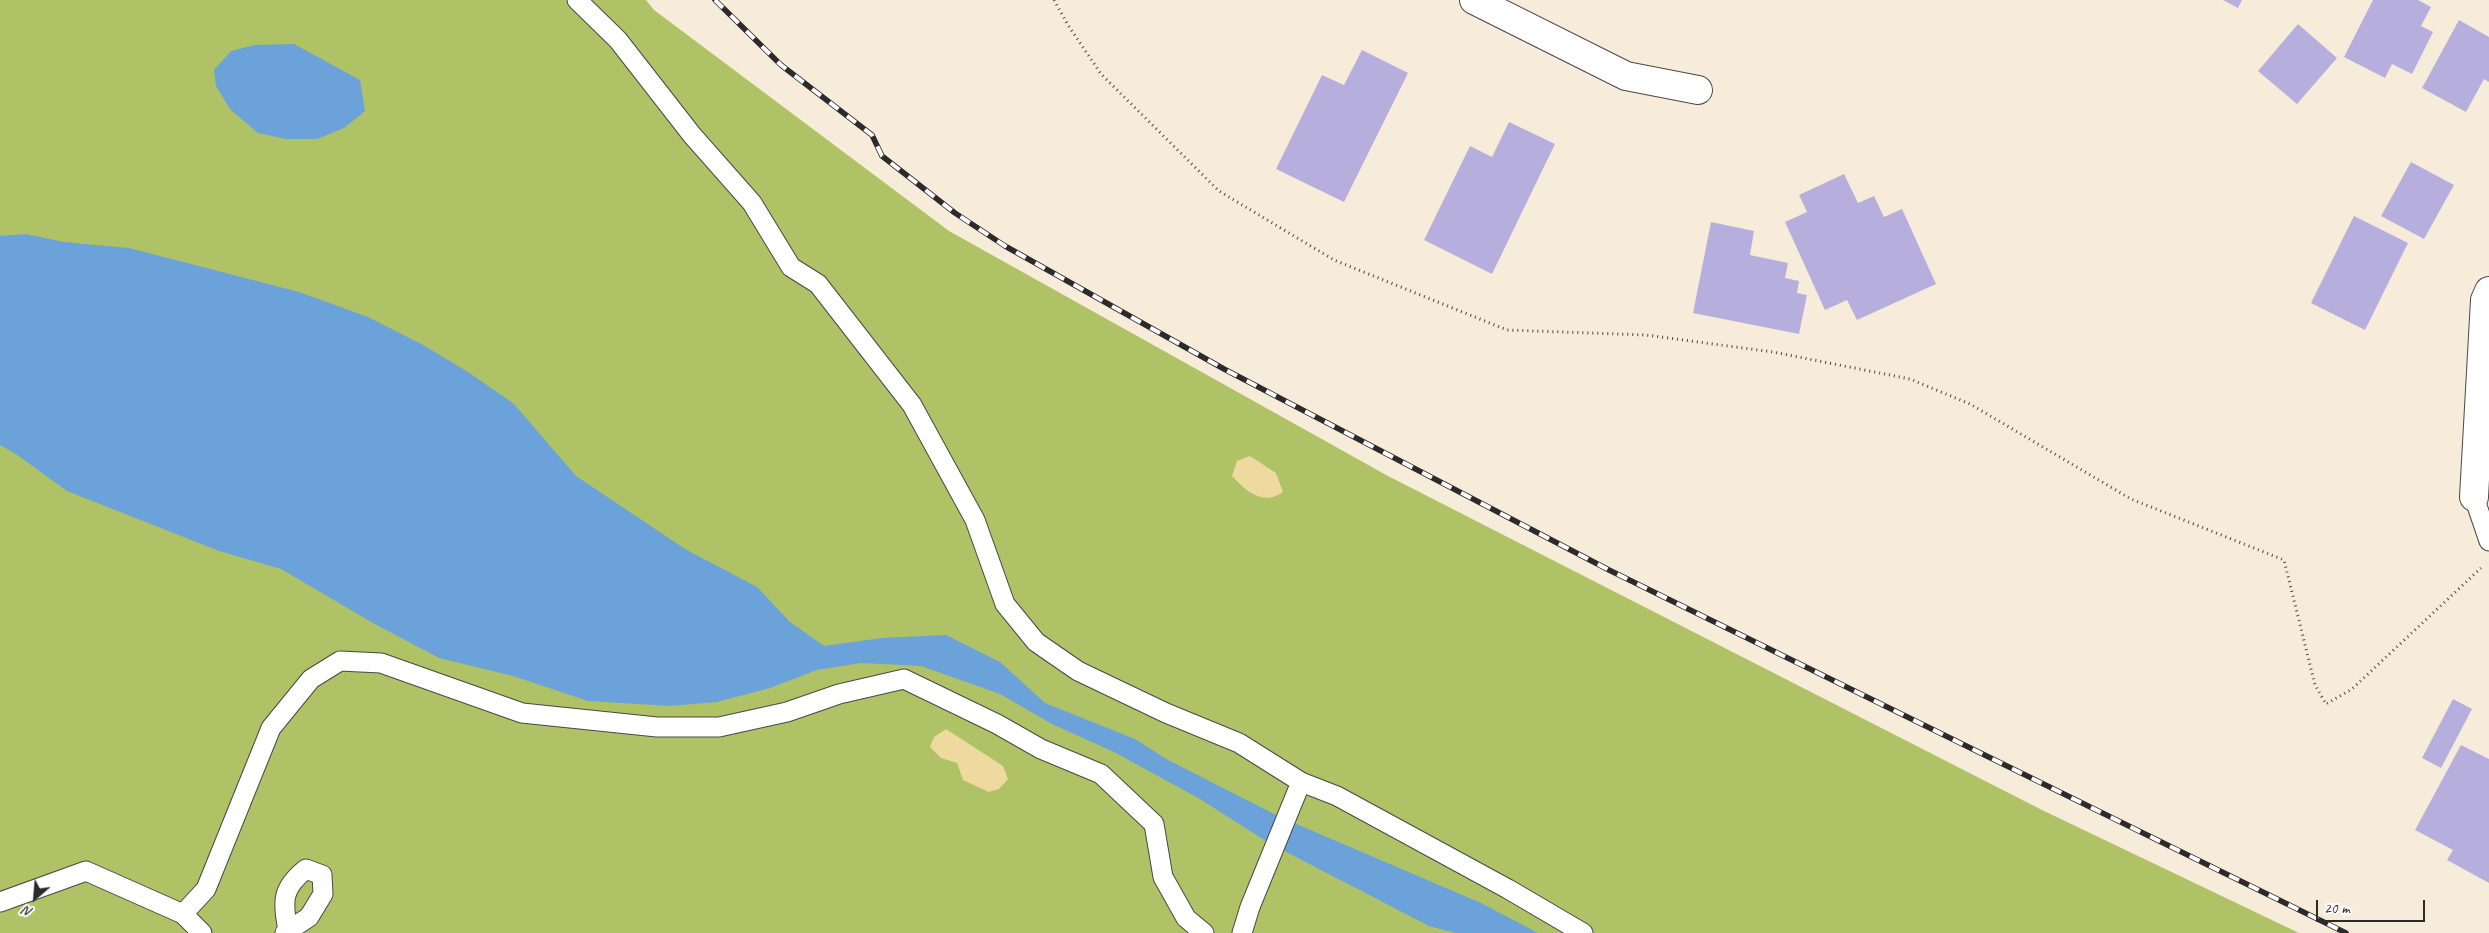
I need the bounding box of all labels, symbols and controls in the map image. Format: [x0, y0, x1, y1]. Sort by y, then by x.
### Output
north arrow [10, 873, 60, 923]
scale bar [2319, 890, 2428, 922]
text: 20 m [2324, 899, 2350, 918]
text: N [20, 902, 36, 921]

